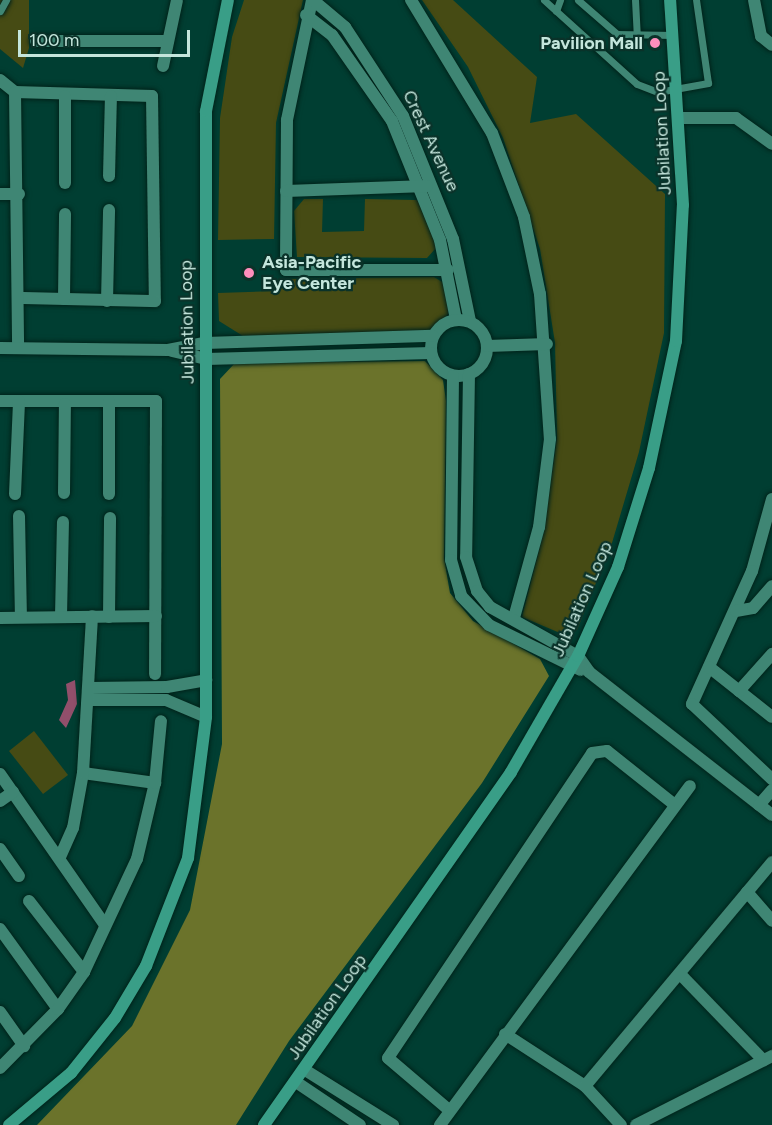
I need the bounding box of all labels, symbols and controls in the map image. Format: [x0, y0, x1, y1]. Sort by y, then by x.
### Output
scale bar [21, 18, 194, 56]
text: 100 m [29, 29, 79, 51]
place label: Pavilion Mall [540, 32, 643, 54]
marker: Pavilion Mall [648, 36, 662, 50]
street label: Jubilation Loop [648, 71, 676, 195]
street label: Crest Avenue [398, 87, 464, 195]
place label: Asia-Pacific Eye Center [262, 252, 361, 294]
street label: Jubilation Loop [175, 260, 199, 384]
marker: Asia-Pacific Eye Center [240, 264, 258, 282]
street label: Jubilation Loop [547, 538, 617, 660]
street label: Jubilation Loop [283, 950, 371, 1064]

